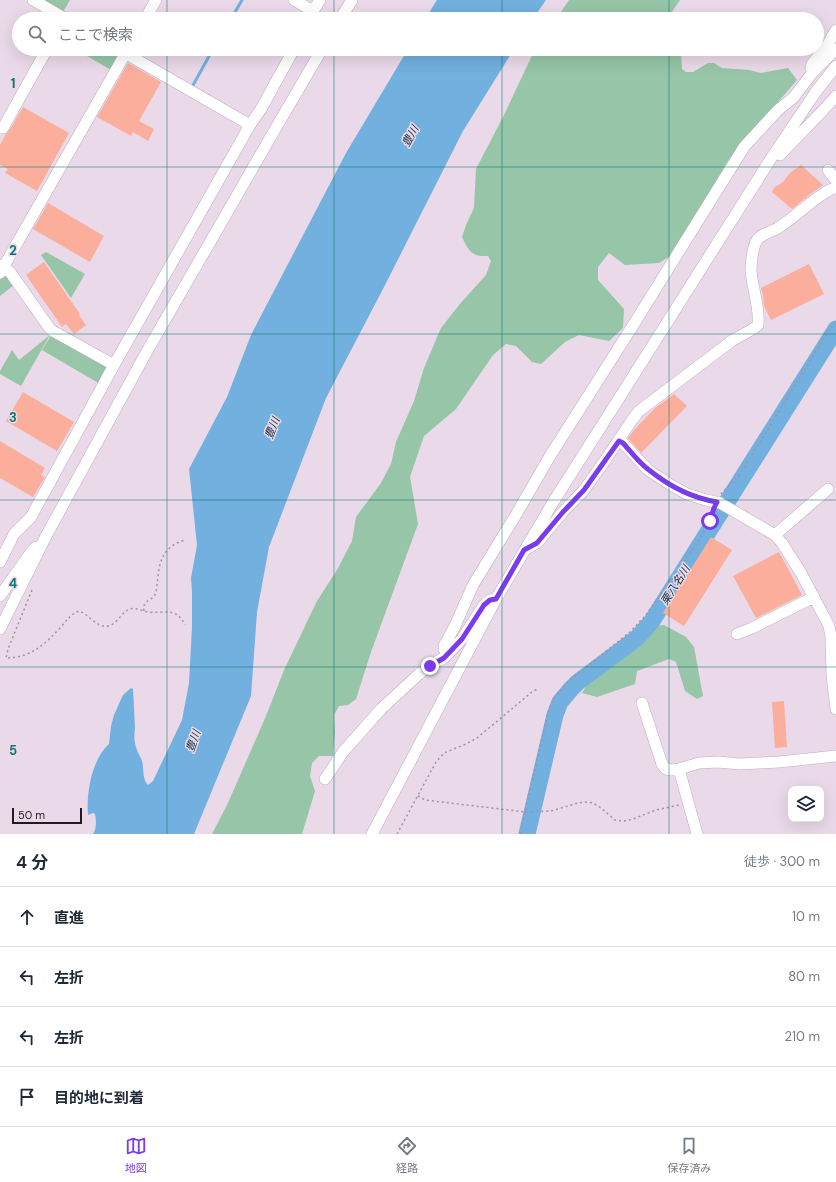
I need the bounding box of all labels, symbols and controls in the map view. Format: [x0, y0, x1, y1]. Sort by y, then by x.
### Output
search box [12, 12, 824, 56]
icon: search [26, 23, 48, 45]
text: ここで検索 [58, 25, 133, 45]
text: 1 [11, 75, 15, 92]
water label: 豊川 [399, 122, 422, 149]
text: 2 [9, 242, 17, 259]
text: 3 [9, 409, 17, 426]
water label: 豊川 [262, 414, 283, 441]
route start [701, 512, 719, 530]
water label: 栗八名川 [657, 562, 693, 607]
text: 4 [9, 575, 17, 592]
route end [421, 657, 439, 675]
water label: 豊川 [183, 727, 204, 754]
text: 5 [9, 742, 17, 759]
map controls [788, 786, 824, 822]
button: layers [788, 786, 824, 822]
scale bar [12, 806, 82, 825]
text: 50 m [18, 808, 45, 822]
text: 4 分 [16, 851, 48, 873]
text: 徒歩 · 300 m [744, 853, 820, 870]
icon: ahead [16, 906, 38, 928]
text: 直進 [54, 908, 84, 928]
text: 10 m [792, 908, 820, 925]
icon: left [16, 966, 38, 988]
text: 左折 [54, 968, 84, 988]
text: 80 m [788, 968, 820, 985]
icon: left [16, 1026, 38, 1048]
text: 左折 [54, 1028, 84, 1048]
text: 210 m [785, 1028, 820, 1045]
icon: arrive [16, 1086, 38, 1108]
text: 目的地に到着 [54, 1088, 144, 1108]
tab: 地図 [125, 1135, 147, 1175]
tab: 経路 [396, 1135, 418, 1175]
tab: 保存済み [667, 1135, 711, 1175]

